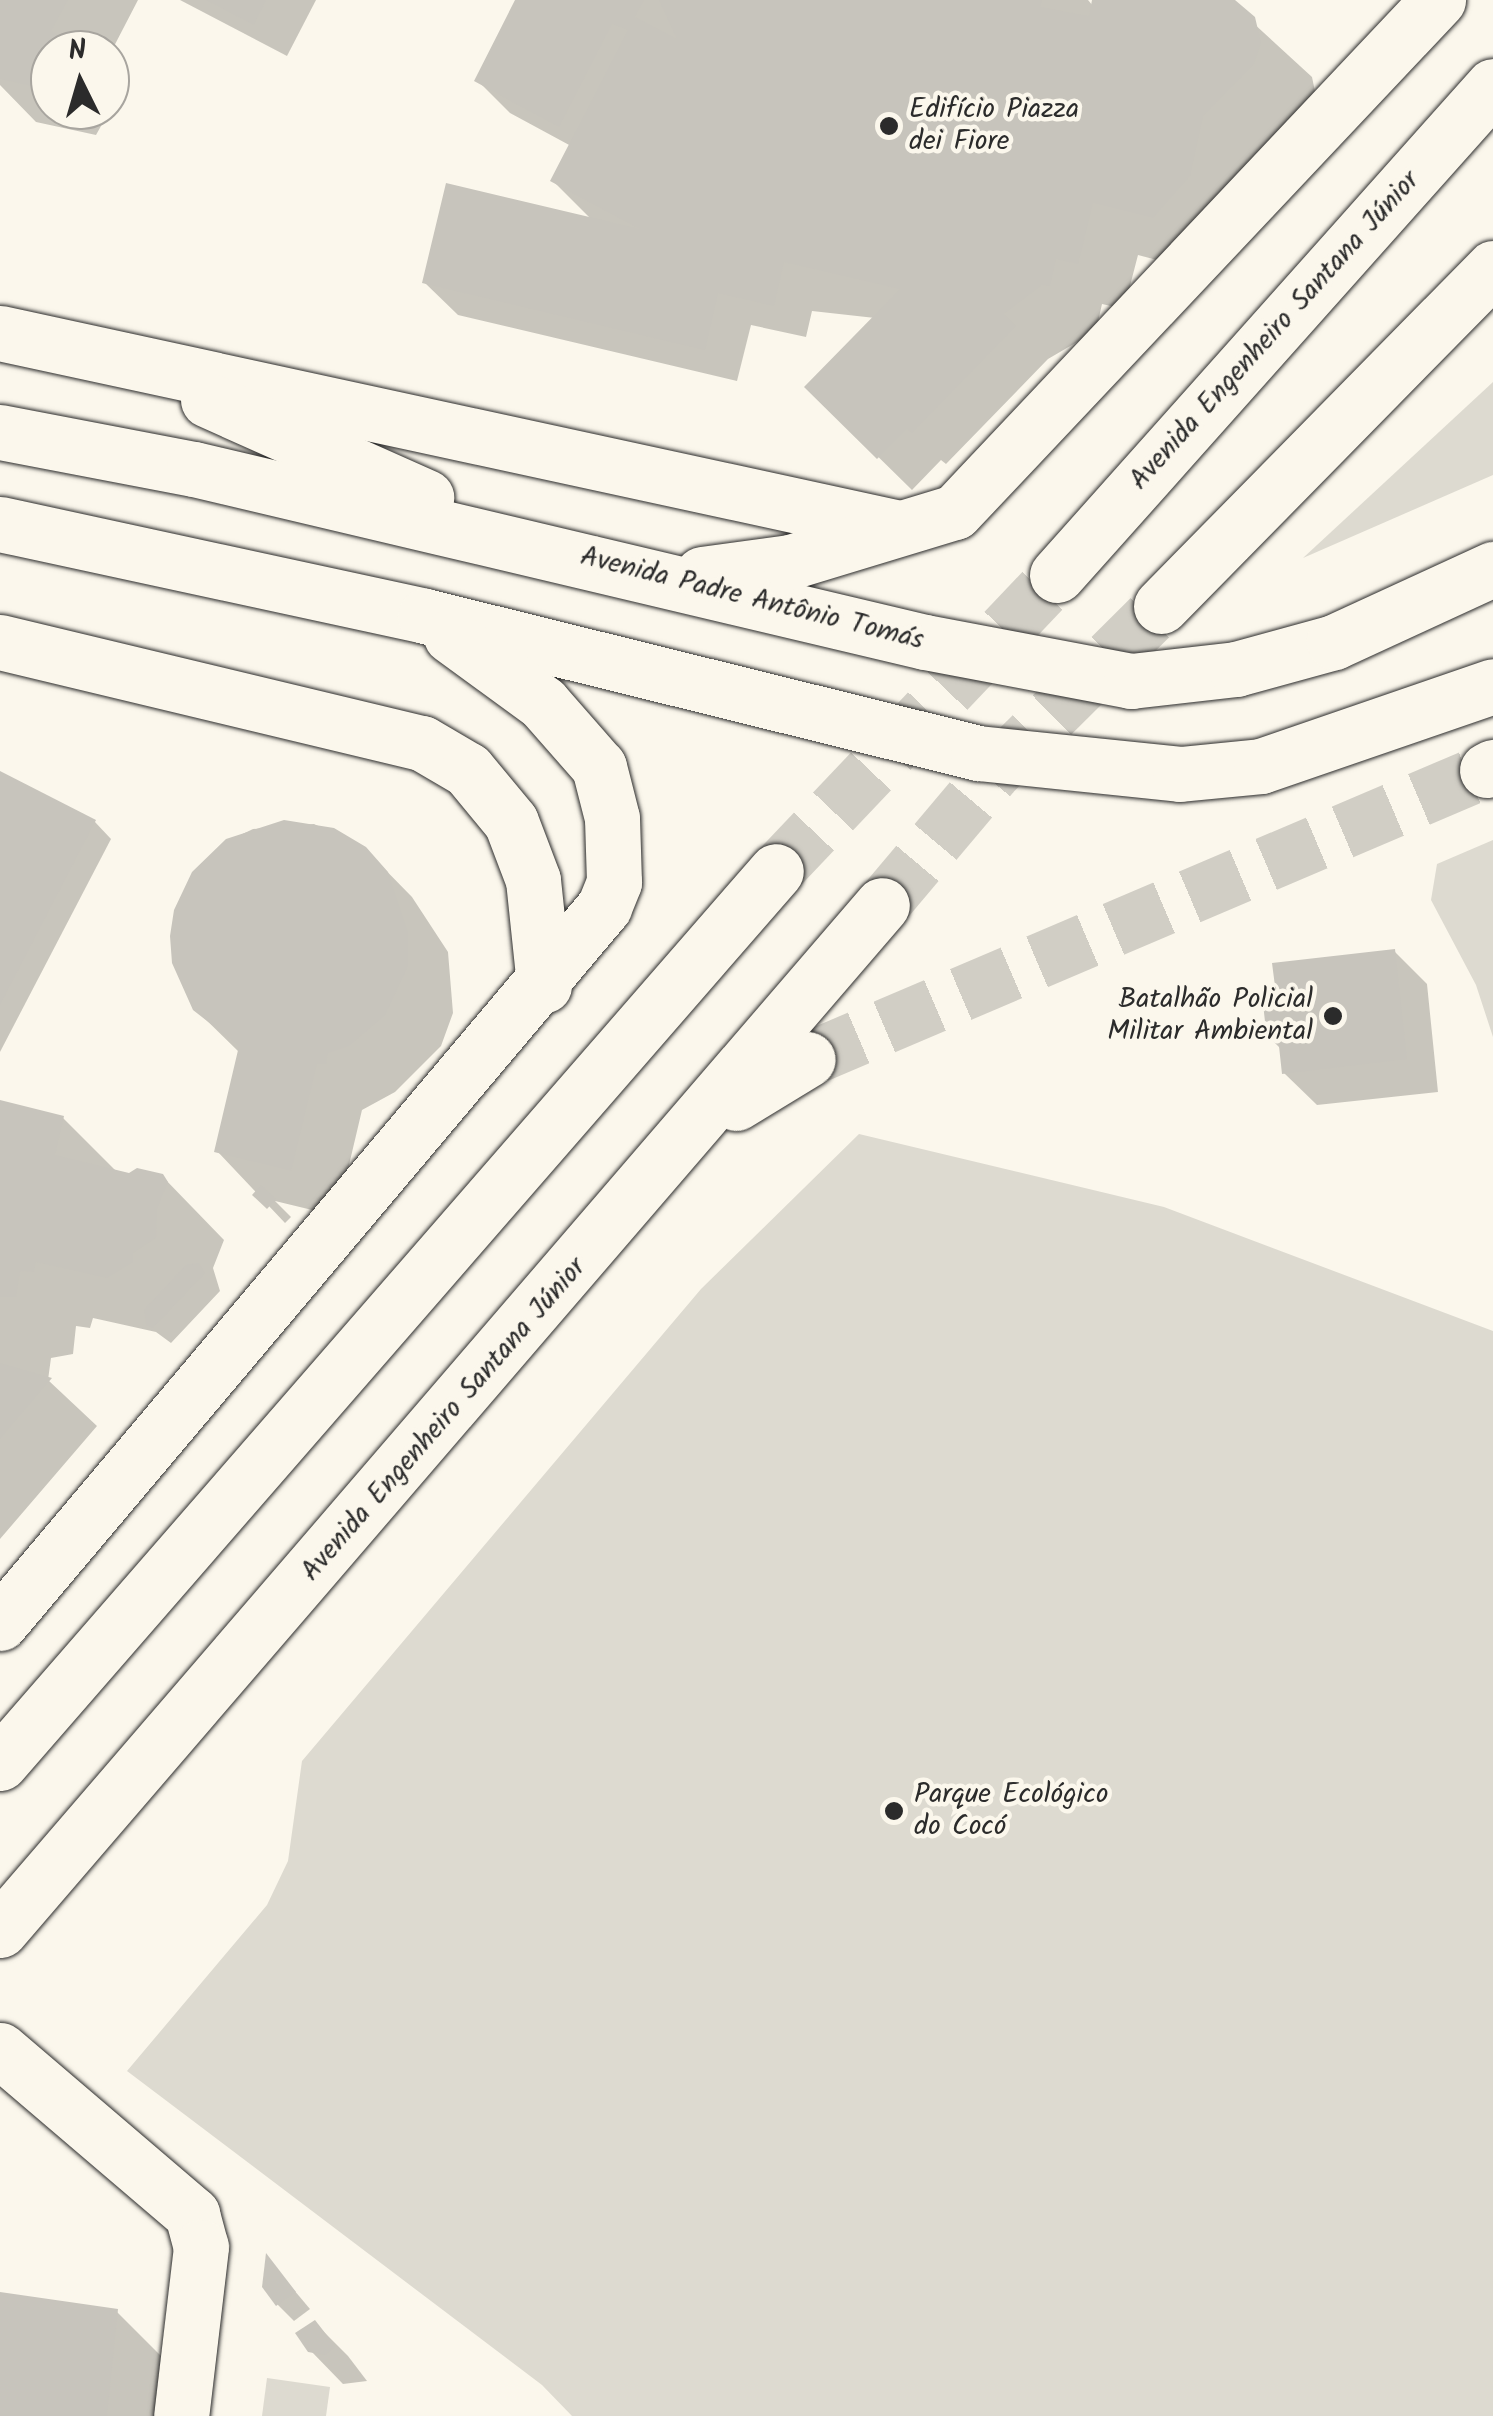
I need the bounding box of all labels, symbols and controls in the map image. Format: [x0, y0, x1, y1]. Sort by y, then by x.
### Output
text: N [67, 28, 88, 75]
north arrow [30, 30, 130, 130]
place label: Edifício Piazza dei Fiore [909, 93, 1079, 159]
marker: Edifício Piazza dei Fiore [878, 115, 900, 137]
street label: Avenida Engenheiro Santana Júnior [1123, 165, 1427, 497]
street label: Avenida Padre Antônio Tomás [577, 540, 927, 658]
place label: Batalhão Policial Militar Ambiental [1107, 983, 1313, 1049]
marker: Batalhão Policial Militar Ambiental [1322, 1005, 1344, 1027]
street label: Avenida Engenheiro Santana Júnior [294, 1252, 594, 1588]
place label: Parque Ecológico do Cocó [914, 1778, 1108, 1844]
marker: Parque Ecológico do Cocó [883, 1800, 905, 1822]

